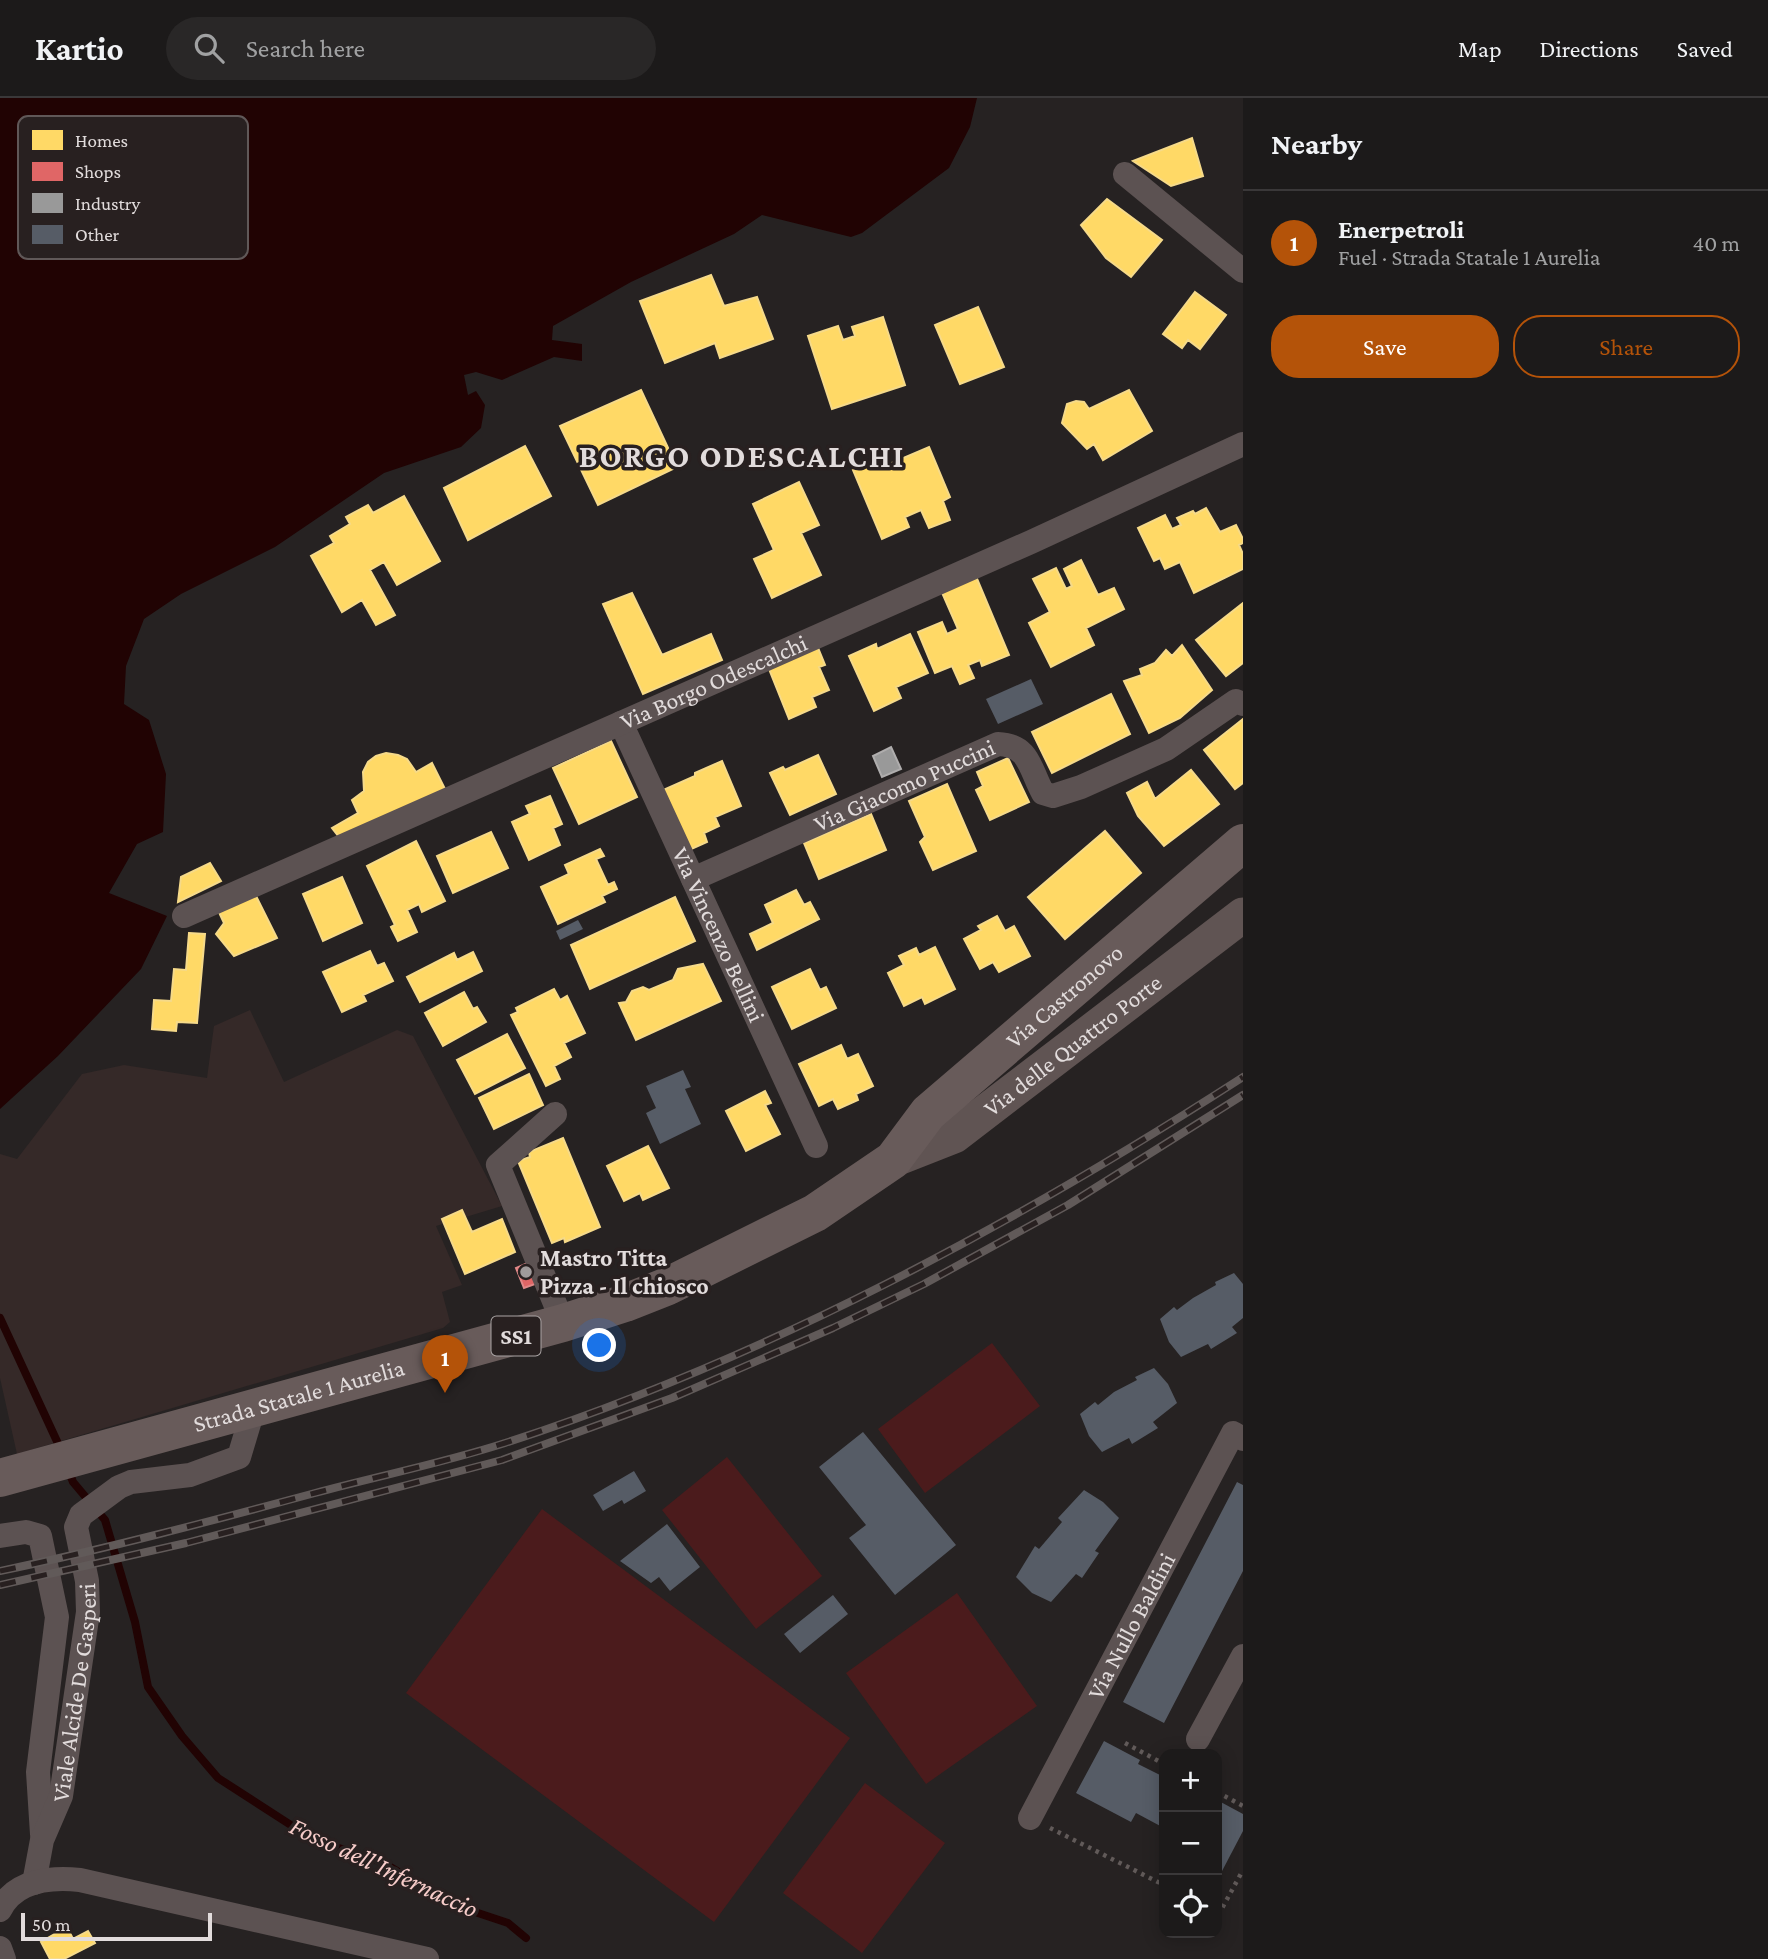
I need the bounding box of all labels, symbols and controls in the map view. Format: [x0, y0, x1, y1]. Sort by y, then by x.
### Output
search box [166, 17, 656, 80]
icon: search [190, 29, 228, 67]
text: Kartio [35, 30, 124, 67]
text: Search here [246, 34, 365, 63]
text: Map [1458, 35, 1502, 62]
text: Directions [1540, 35, 1639, 62]
text: Saved [1677, 35, 1733, 62]
legend [18, 116, 248, 259]
text: Nearby [1271, 127, 1362, 160]
text: Homes [75, 130, 128, 151]
text: Shops [75, 161, 121, 182]
text: Industry [75, 193, 141, 214]
text: Enerpetroli [1338, 215, 1464, 244]
text: Other [75, 224, 120, 245]
text: 1 [1290, 230, 1298, 256]
text: 40 m [1692, 230, 1740, 256]
text: Fuel · Strada Statale 1 Aurelia [1338, 244, 1600, 270]
button: Save [1271, 315, 1499, 378]
button: Share [1513, 315, 1740, 378]
district label: BORGO ODESCALCHI [579, 438, 905, 474]
street label: Via Borgo Odescalchi [616, 629, 811, 735]
street label: Via Giacomo Puccini [809, 733, 999, 837]
street label: Via Vincenzo Bellini [667, 843, 771, 1026]
street label: Via Castronovo [1000, 938, 1128, 1053]
street label: Via delle Quattro Porte [978, 968, 1167, 1121]
place label: Mastro Titta Pizza - Il chiosco [540, 1244, 709, 1299]
marker: Mastro Titta Pizza - Il chiosco [518, 1264, 534, 1280]
road number: SS1 [491, 1316, 540, 1356]
your location [582, 1328, 616, 1362]
pin: 1 [422, 1335, 468, 1393]
street label: Strada Statale 1 Aurelia [190, 1353, 407, 1437]
street label: Via Nullo Baldini [1081, 1548, 1180, 1703]
street label: Viale Alcide De Gasperi [46, 1583, 101, 1804]
map controls [1159, 1749, 1222, 1938]
button: + [1159, 1749, 1222, 1812]
water label: Fosso dell'Infernaccio [285, 1811, 482, 1924]
button: − [1159, 1812, 1222, 1875]
button: locate [1159, 1875, 1222, 1938]
scale bar [21, 1910, 212, 1942]
text: 50 m [32, 1914, 71, 1935]

